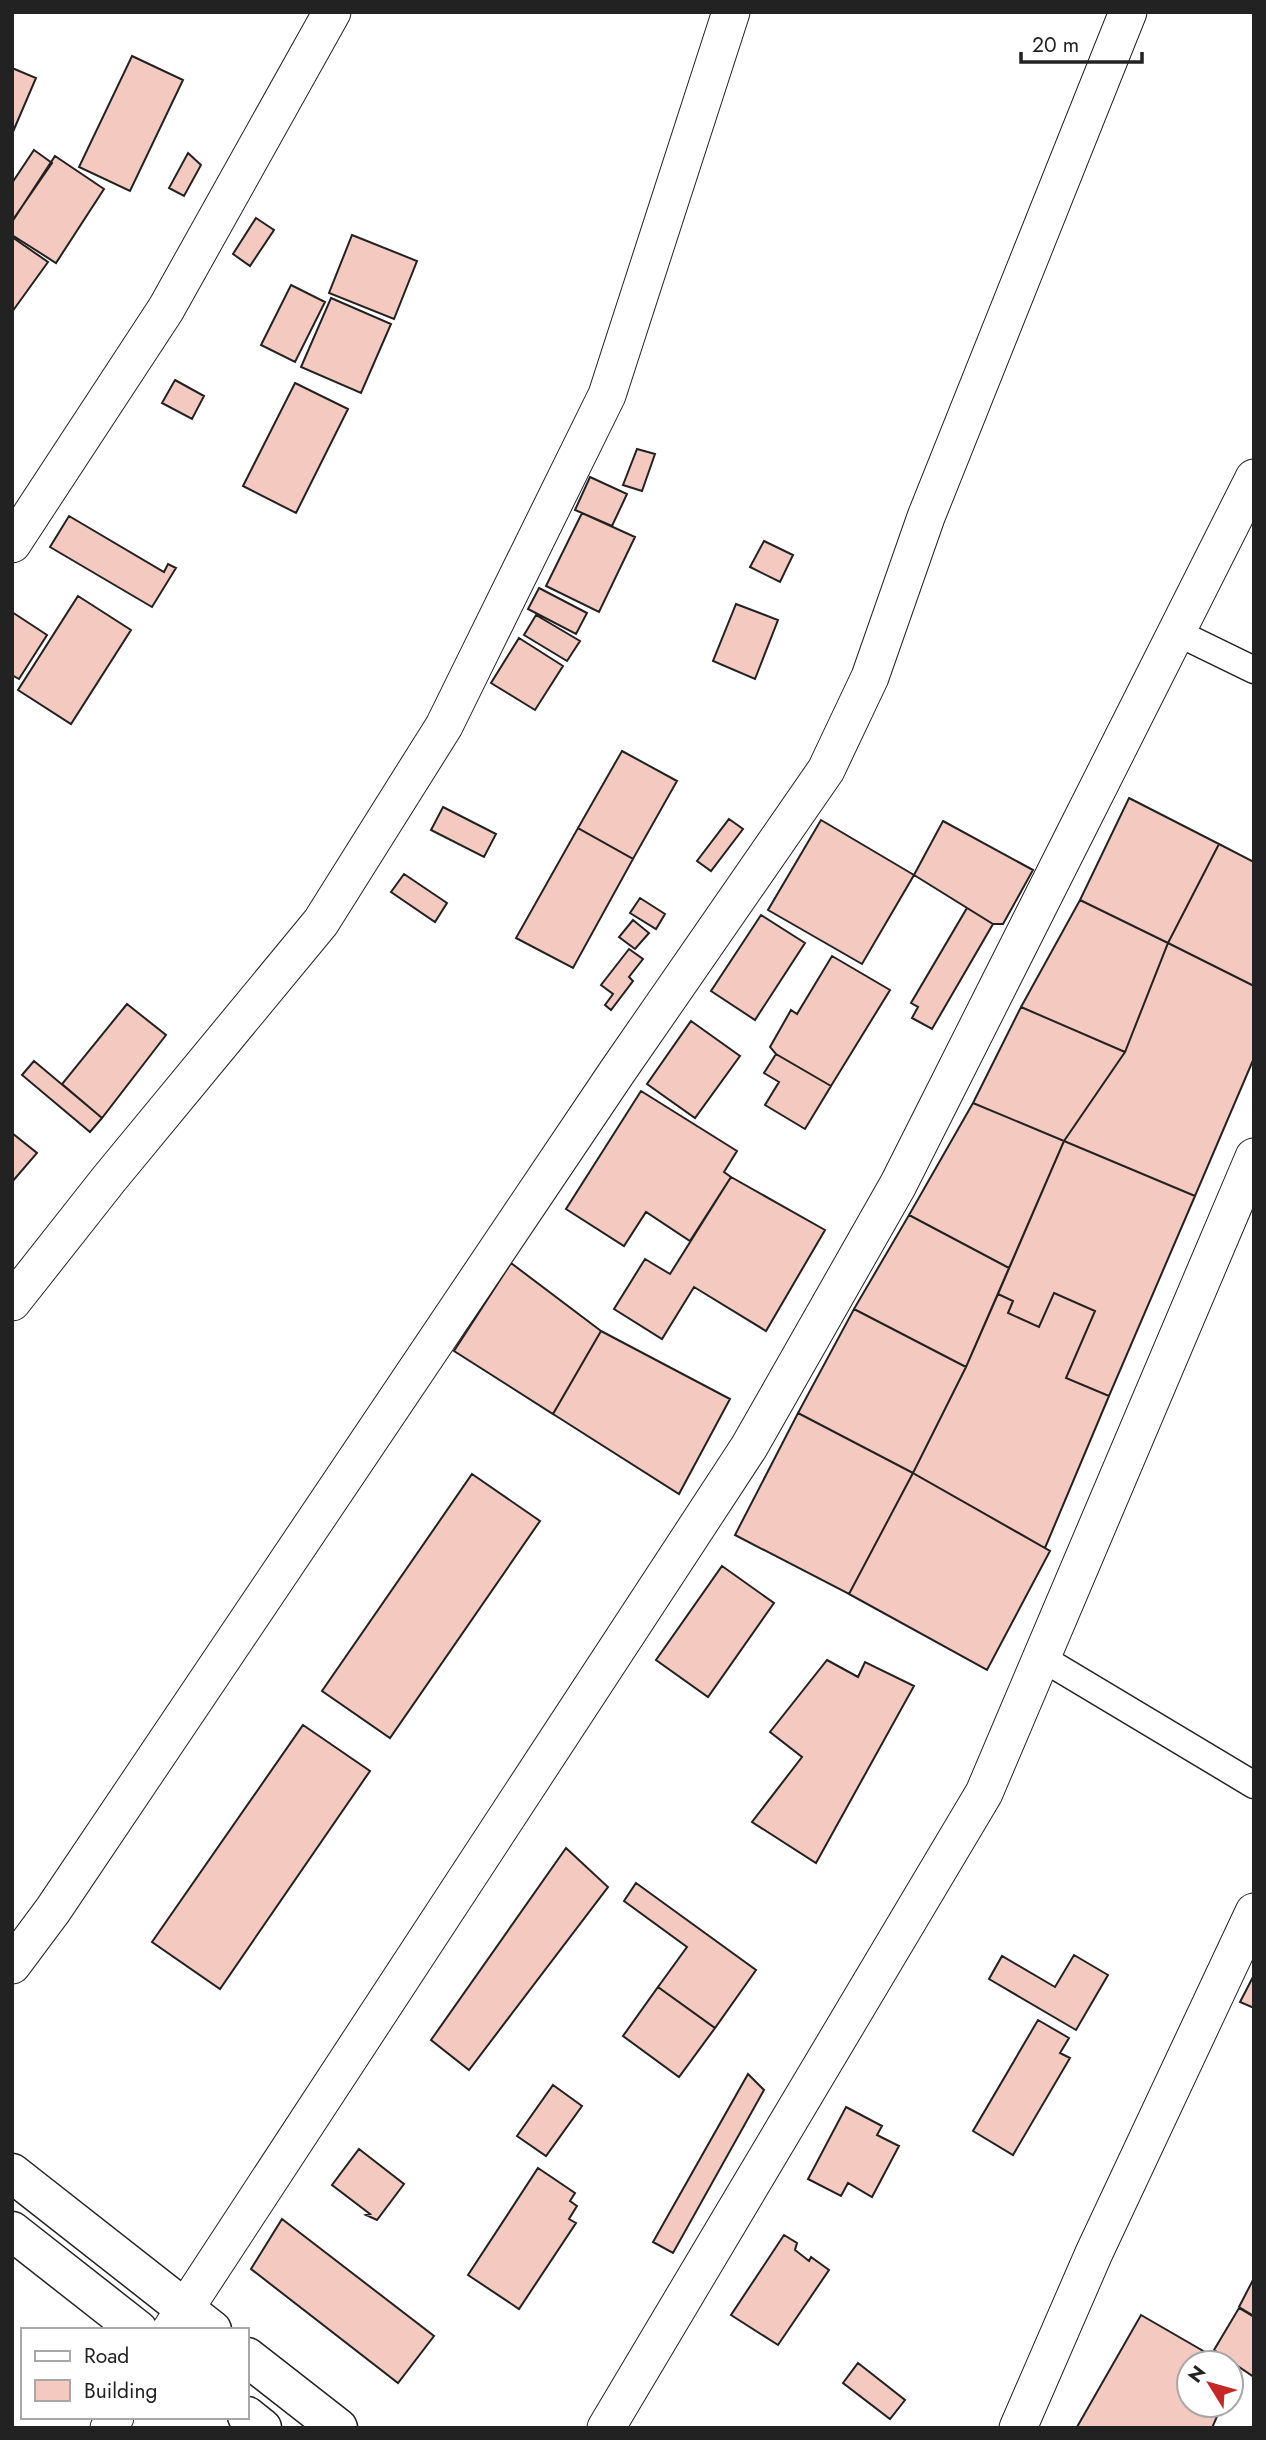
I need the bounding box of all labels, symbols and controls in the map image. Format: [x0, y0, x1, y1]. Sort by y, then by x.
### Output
scale bar [1021, 21, 1142, 65]
text: 20 m [1032, 30, 1079, 60]
legend [21, 2328, 248, 2419]
text: Road [84, 2341, 129, 2371]
north arrow [1175, 2349, 1245, 2419]
text: N [1181, 2360, 1212, 2388]
text: Building [84, 2376, 157, 2406]

